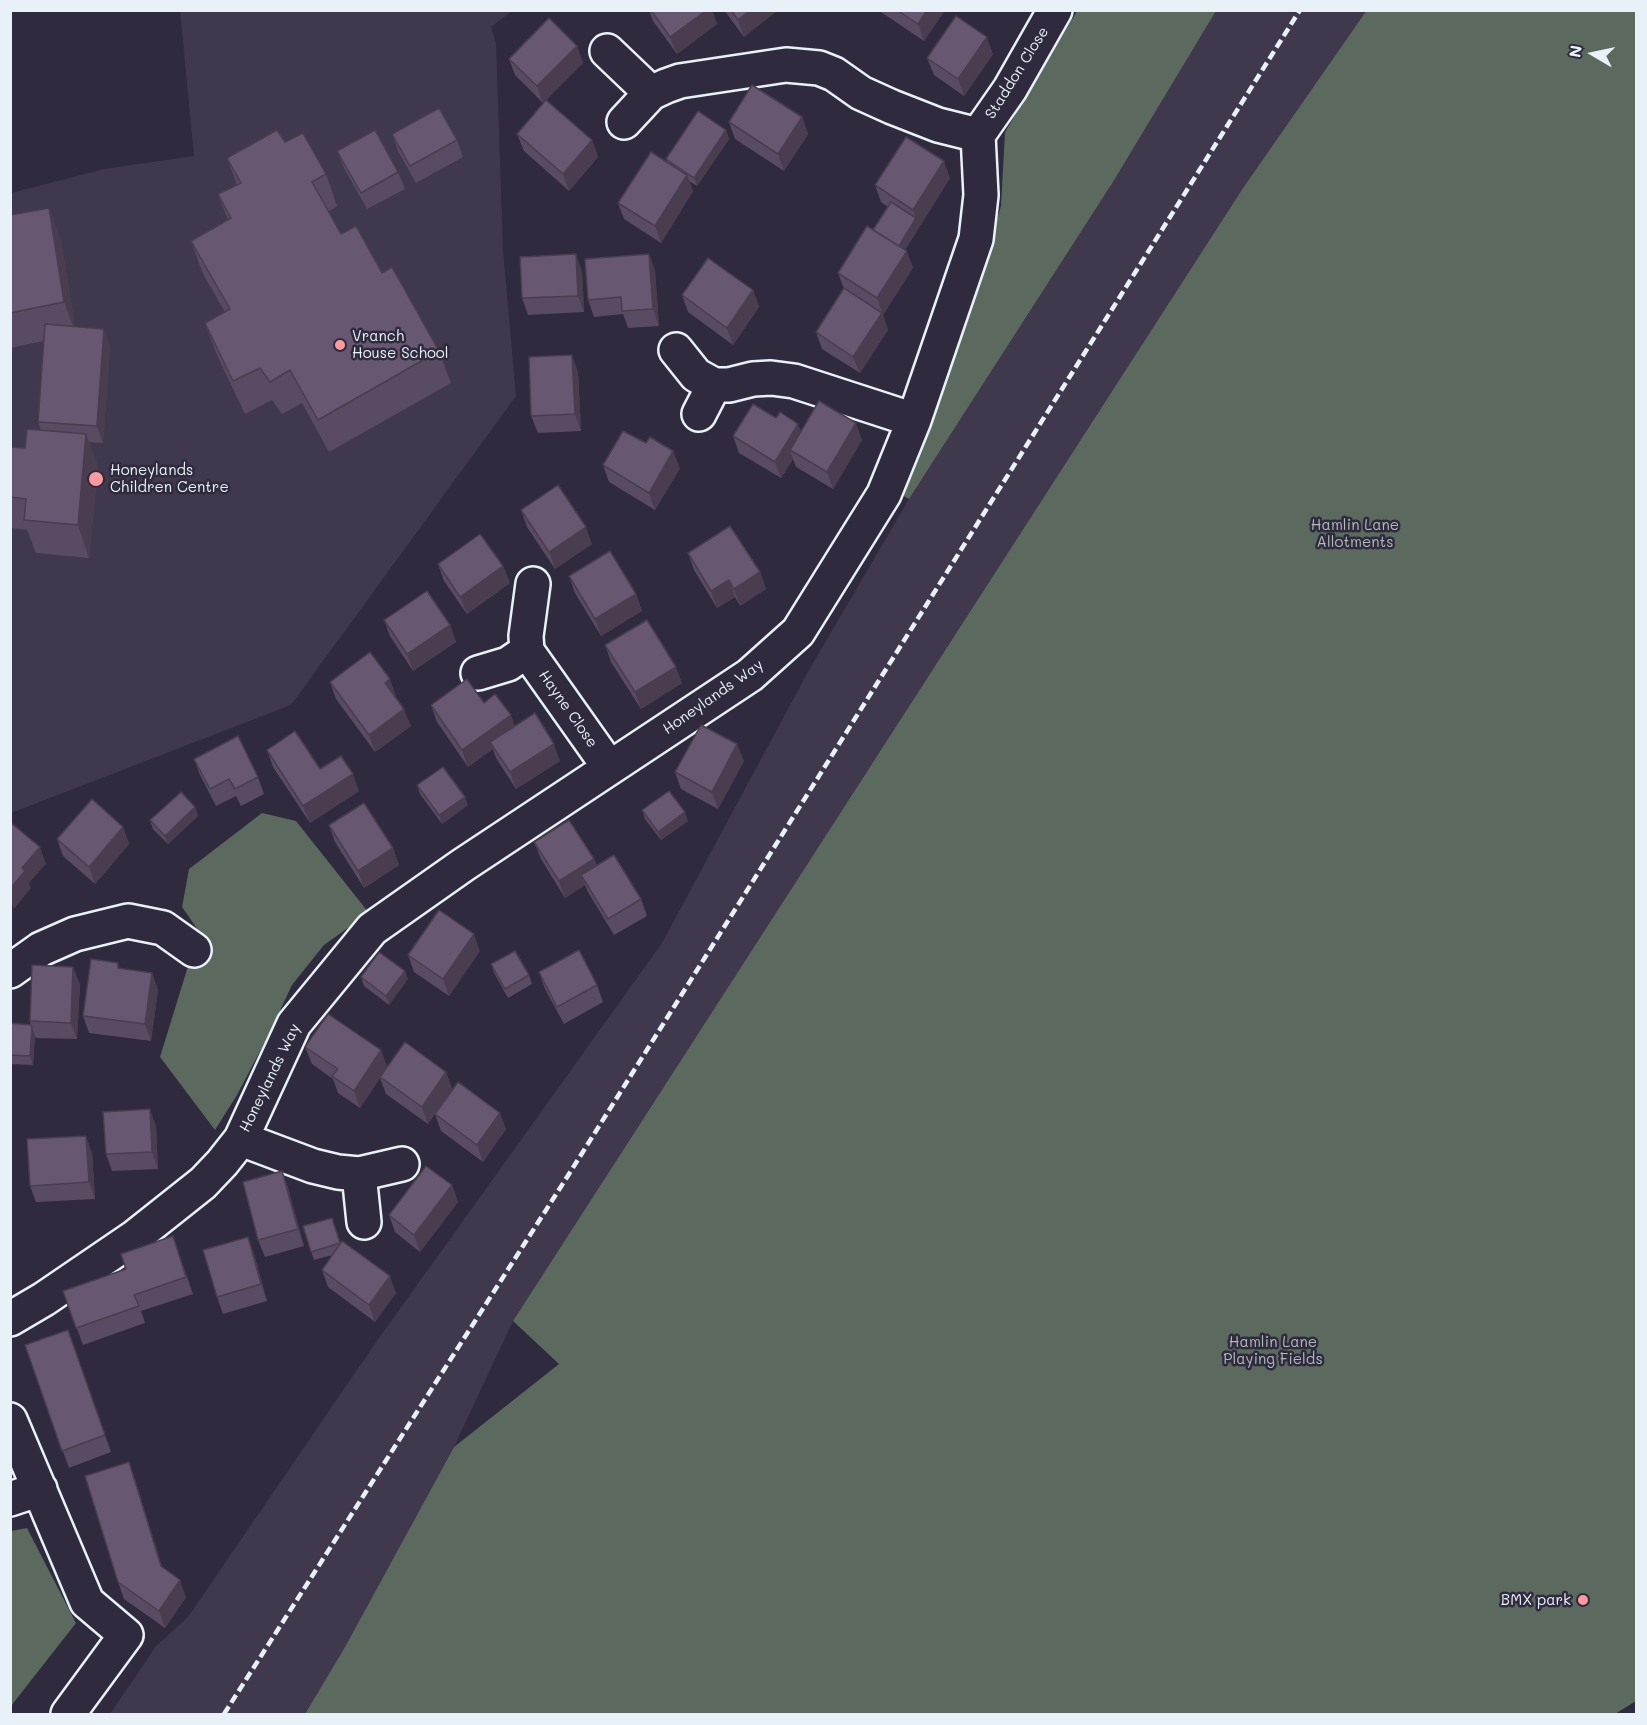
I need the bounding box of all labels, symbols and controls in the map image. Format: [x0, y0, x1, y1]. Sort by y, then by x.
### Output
street label: Staddon Close [981, 24, 1053, 122]
north arrow [1563, 24, 1623, 84]
text: N [1563, 43, 1586, 59]
place label: Vranch House School [352, 327, 448, 362]
marker: Vranch House School [333, 338, 347, 352]
place label: Honeylands Children Centre [110, 461, 229, 496]
marker: Honeylands Children Centre [87, 470, 105, 488]
park label: Hamlin Lane Allotments [1311, 516, 1399, 551]
street label: Honeylands Way [659, 656, 767, 738]
street label: Hayne Close [535, 667, 601, 751]
street label: Honeylands Way [236, 1021, 304, 1135]
park label: Hamlin Lane Playing Fields [1223, 1333, 1323, 1368]
place label: BMX park [1501, 1591, 1571, 1609]
marker: BMX park [1576, 1593, 1590, 1607]

